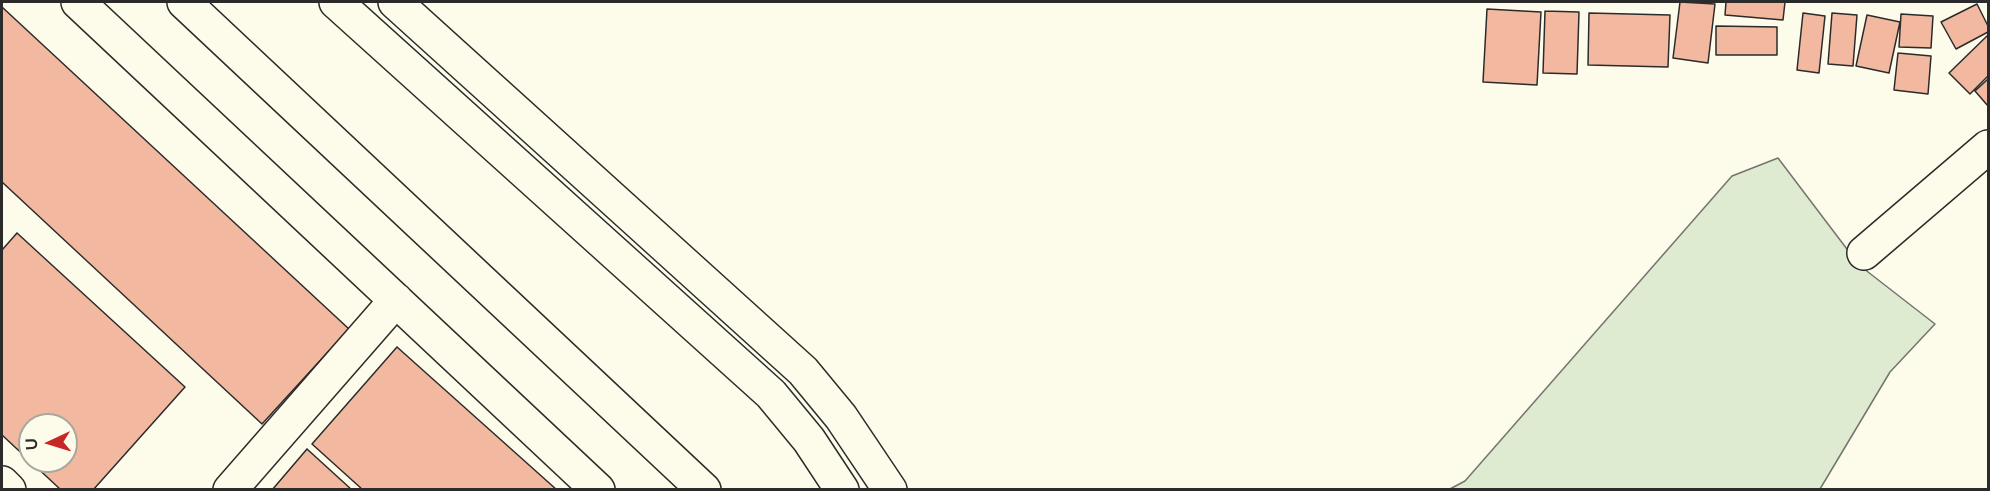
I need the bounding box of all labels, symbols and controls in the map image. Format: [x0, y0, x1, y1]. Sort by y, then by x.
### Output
north arrow [18, 413, 78, 473]
text: U [22, 438, 41, 451]

